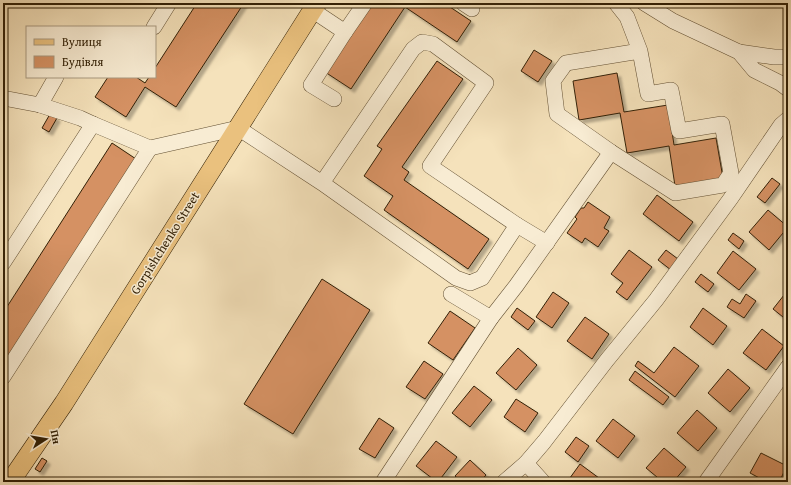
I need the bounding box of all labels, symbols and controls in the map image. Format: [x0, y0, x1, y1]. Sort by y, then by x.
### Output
legend [26, 26, 156, 78]
text: Вулиця [62, 33, 102, 50]
text: Будівля [62, 53, 103, 70]
street label: Gorpishchenko Street [126, 188, 204, 298]
north arrow [26, 419, 66, 459]
text: Пн [46, 428, 65, 446]

